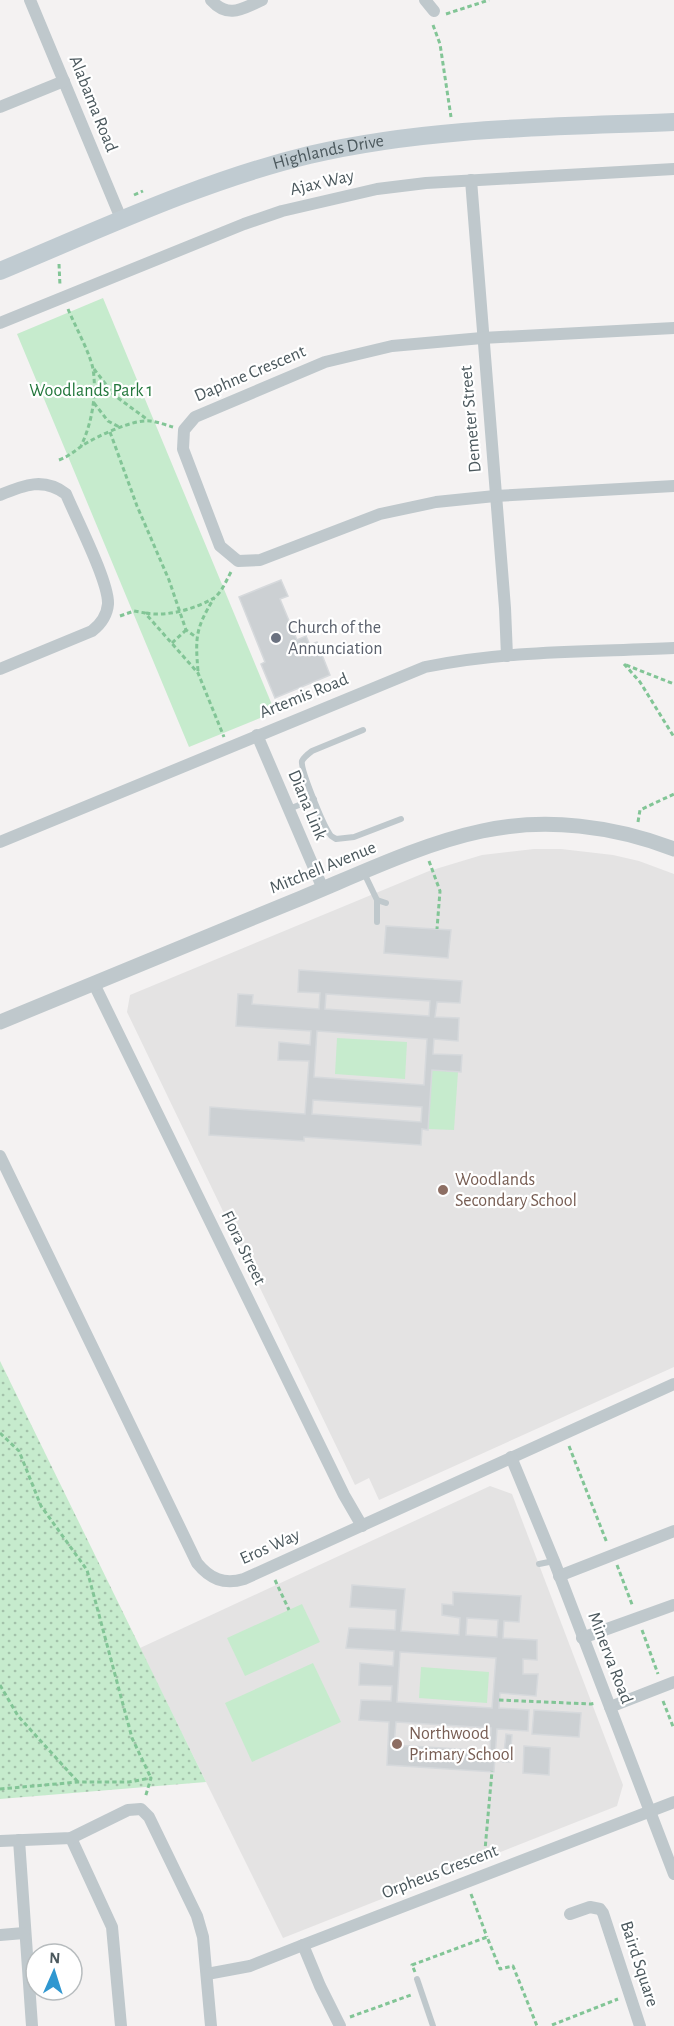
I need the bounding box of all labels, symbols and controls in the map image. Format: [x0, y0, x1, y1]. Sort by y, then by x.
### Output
street label: Alabama Road [66, 53, 120, 155]
street label: Highlands Drive [271, 132, 385, 173]
street label: Ajax Way [288, 167, 356, 199]
street label: Daphne Crescent [192, 342, 308, 406]
street label: Demeter Street [457, 364, 485, 473]
park label: Woodlands Park 1 [29, 382, 153, 400]
place label: Church of the Annunciation [288, 619, 383, 658]
marker: Church of the Annunciation [269, 631, 283, 645]
street label: Artemis Road [257, 670, 351, 722]
street label: Diana Link [284, 767, 330, 843]
street label: Mitchell Avenue [267, 838, 379, 898]
place label: Woodlands Secondary School [455, 1171, 577, 1210]
marker: Woodlands Secondary School [436, 1183, 450, 1197]
street label: Flora Street [217, 1208, 269, 1288]
street label: Eros Way [237, 1526, 303, 1568]
street label: Minerva Road [584, 1610, 636, 1706]
place label: Northwood Primary School [409, 1725, 514, 1764]
marker: Northwood Primary School [390, 1737, 404, 1751]
street label: Orpheus Crescent [379, 1841, 501, 1902]
street label: Baird Square [617, 1919, 661, 2009]
north arrow [24, 1942, 84, 2002]
text: N [49, 1950, 61, 1966]

